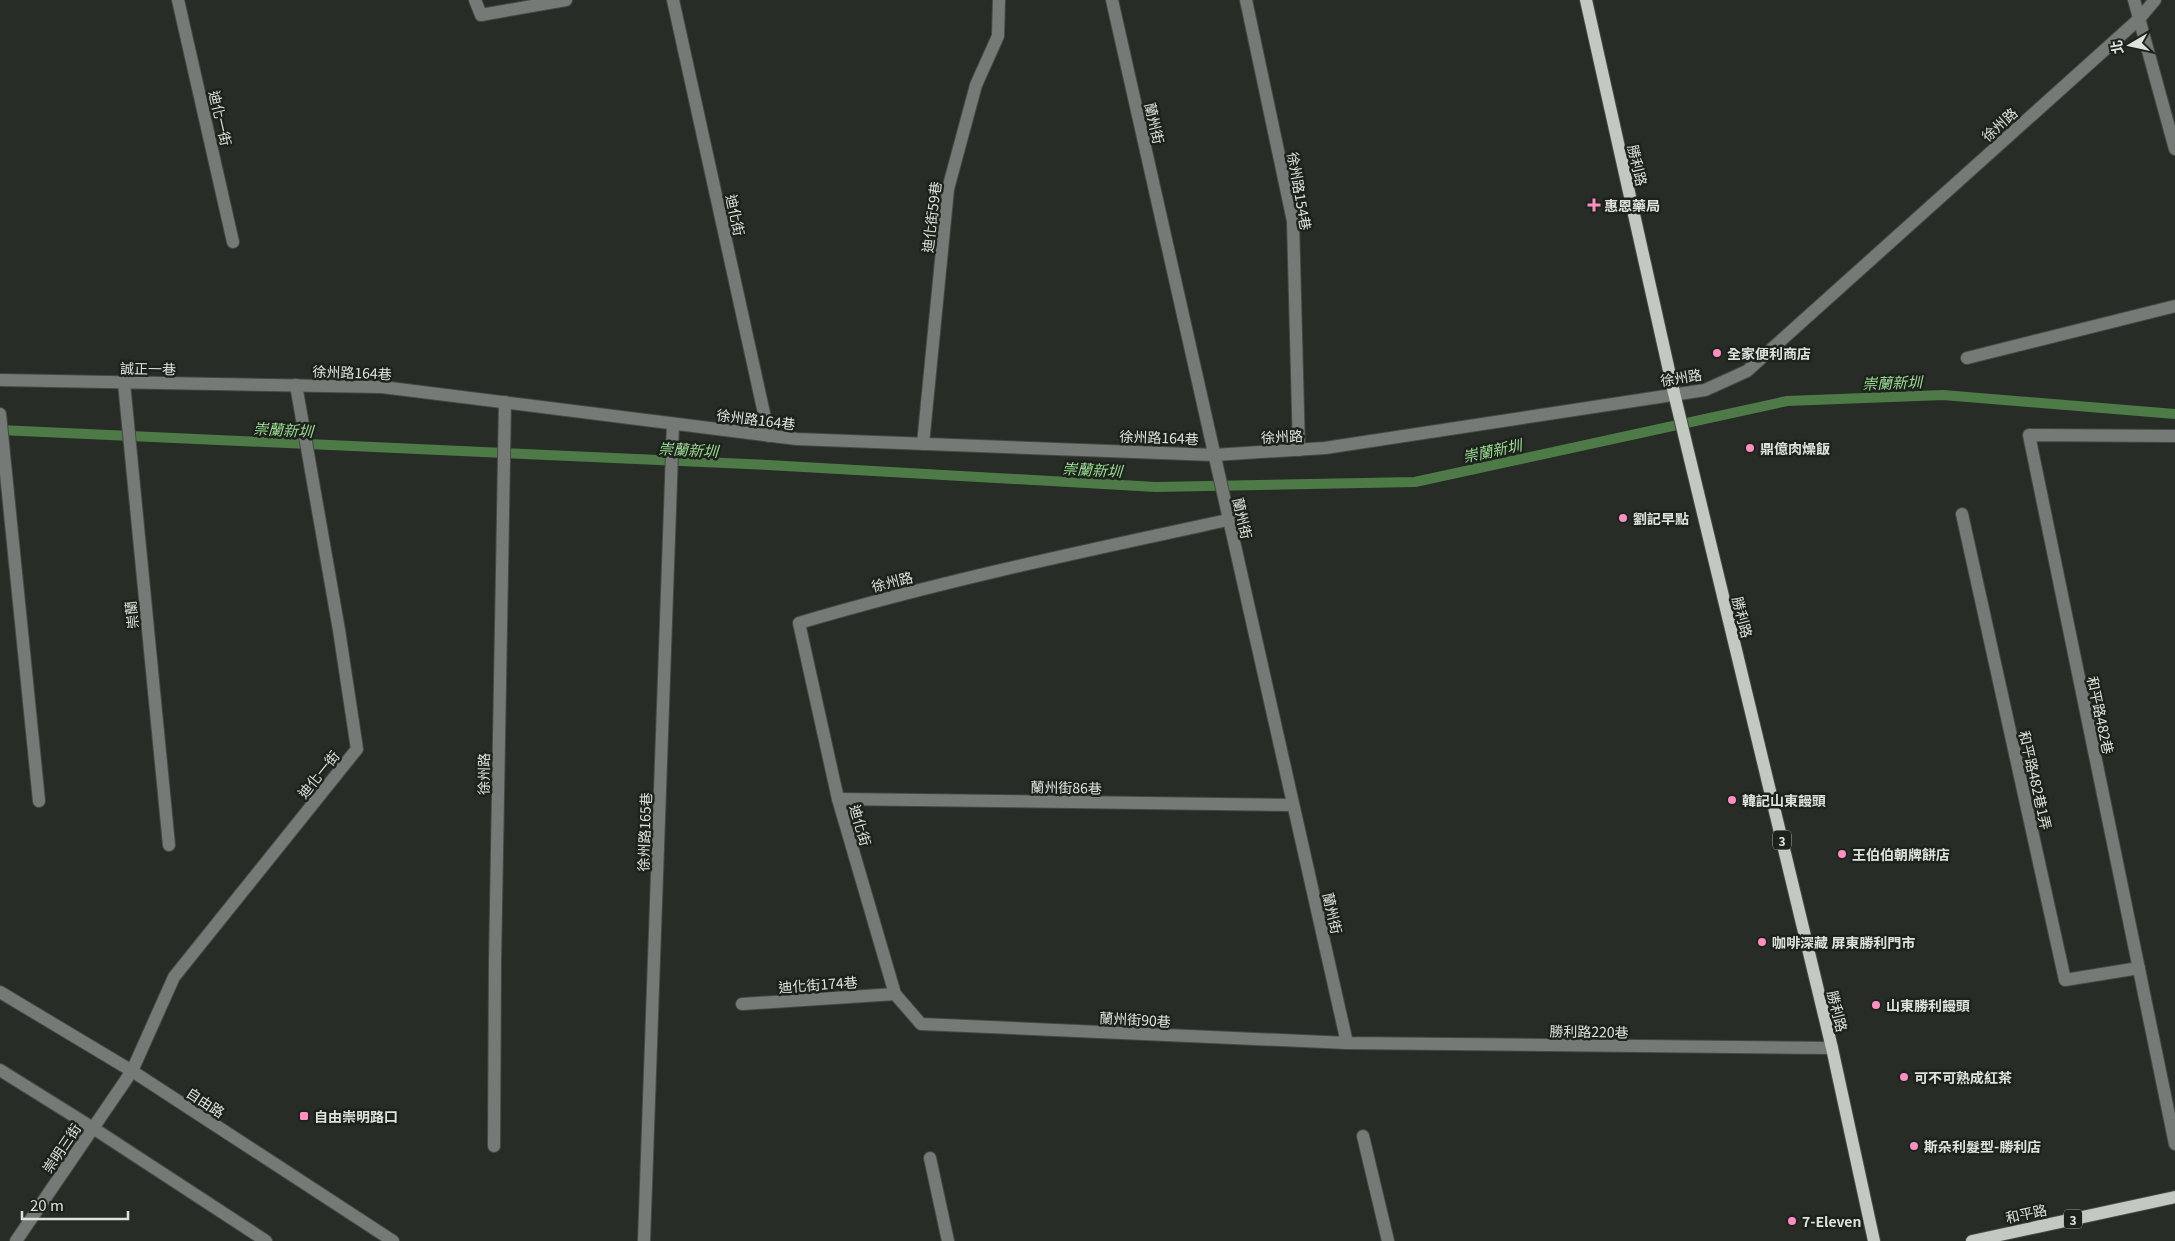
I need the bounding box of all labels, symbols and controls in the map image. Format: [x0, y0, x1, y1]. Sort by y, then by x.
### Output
north arrow [2105, 20, 2155, 70]
text: 北 [2105, 39, 2127, 56]
street label: 迪化一街 [205, 88, 237, 148]
street label: 蘭州街 [1141, 100, 1169, 146]
street label: 徐州路 [1977, 103, 2021, 145]
street label: 勝利路 [1624, 142, 1652, 188]
street label: 徐州路154巷 [1283, 150, 1317, 232]
street label: 迪化街59巷 [917, 180, 945, 254]
street label: 迪化街 [722, 192, 750, 238]
place label: 惠恩藥局 [1604, 195, 1660, 215]
marker: 惠恩藥局 [1588, 199, 1600, 211]
place label: 全家便利商店 [1727, 343, 1811, 363]
marker: 全家便利商店 [1711, 347, 1723, 359]
street label: 誠正一巷 [120, 358, 176, 378]
street label: 徐州路164巷 [312, 361, 392, 383]
street label: 徐州路 [1659, 364, 1703, 390]
water label: 崇蘭新圳 [1862, 370, 1924, 394]
street label: 徐州路164巷 [715, 404, 797, 434]
water label: 崇蘭新圳 [252, 417, 315, 441]
street label: 徐州路 [1261, 425, 1303, 447]
street label: 徐州路164巷 [1119, 426, 1199, 448]
water label: 崇蘭新圳 [1460, 433, 1525, 467]
water label: 崇蘭新圳 [657, 437, 720, 461]
place label: 鼎億肉燥飯 [1760, 438, 1830, 458]
marker: 鼎億肉燥飯 [1744, 442, 1756, 454]
water label: 崇蘭新圳 [1061, 457, 1124, 481]
street label: 蘭州街 [1229, 495, 1257, 541]
place label: 劉記早點 [1633, 508, 1689, 528]
marker: 劉記早點 [1617, 512, 1629, 524]
street label: 徐州路 [869, 566, 915, 596]
street label: 勝利路 [1728, 594, 1758, 640]
street label: 崇蘭 [120, 600, 142, 630]
street label: 和平路482巷 [2083, 674, 2119, 756]
street label: 和平路482巷1弄 [2015, 728, 2057, 832]
street label: 迪化一街 [293, 746, 343, 802]
street label: 徐州路 [473, 753, 493, 795]
street label: 蘭州街86巷 [1030, 776, 1102, 798]
place label: 韓記山東饅頭 [1742, 790, 1826, 810]
street label: 徐州路165巷 [633, 792, 655, 872]
marker: 韓記山東饅頭 [1726, 794, 1738, 806]
street label: 迪化街 [846, 802, 876, 848]
road number: 3 [1773, 830, 1791, 850]
place label: 王伯伯朝牌餅店 [1852, 844, 1950, 864]
marker: 王伯伯朝牌餅店 [1836, 848, 1848, 860]
street label: 蘭州街 [1319, 890, 1347, 936]
place label: 咖啡深藏 屏東勝利門市 [1772, 932, 1915, 952]
marker: 咖啡深藏 屏東勝利門市 [1756, 936, 1768, 948]
street label: 迪化街174巷 [778, 971, 858, 997]
street label: 勝利路 [1823, 988, 1853, 1034]
place label: 山東勝利饅頭 [1886, 995, 1970, 1015]
marker: 山東勝利饅頭 [1870, 999, 1882, 1011]
street label: 蘭州街90巷 [1099, 1007, 1171, 1031]
street label: 勝利路220巷 [1549, 1020, 1629, 1042]
place label: 可不可熟成紅茶 [1914, 1067, 2012, 1087]
marker: 可不可熟成紅茶 [1898, 1071, 1910, 1083]
street label: 自由路 [183, 1082, 229, 1122]
place label: 自由崇明路口 [314, 1106, 398, 1126]
marker: 自由崇明路口 [298, 1110, 310, 1122]
street label: 崇明三街 [37, 1119, 85, 1177]
place label: 斯朵利髮型-勝利店 [1924, 1136, 2041, 1156]
marker: 斯朵利髮型-勝利店 [1908, 1140, 1920, 1152]
scale bar [22, 1188, 129, 1220]
text: 20 m [30, 1194, 64, 1215]
street label: 和平路 [2003, 1199, 2049, 1227]
road number: 3 [2064, 1210, 2082, 1228]
place label: 7-Eleven [1802, 1211, 1861, 1231]
marker: 7-Eleven [1786, 1215, 1798, 1227]

